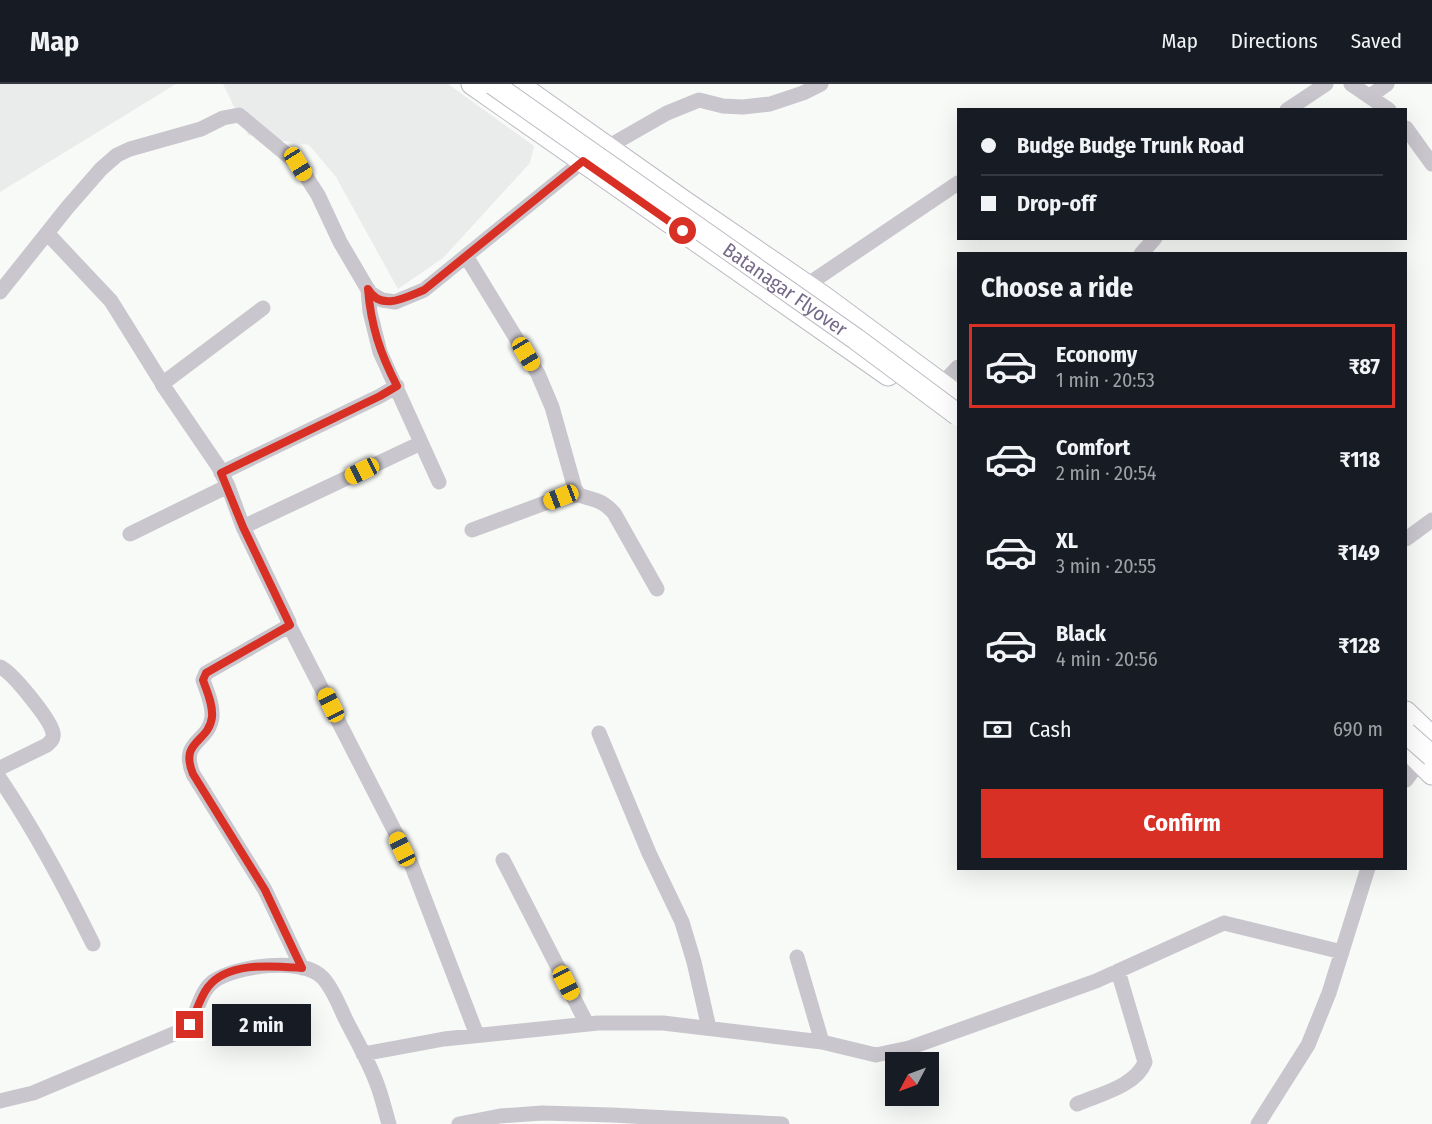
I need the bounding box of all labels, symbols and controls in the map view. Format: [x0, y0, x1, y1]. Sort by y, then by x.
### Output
text: Map [30, 25, 79, 58]
text: Map [1161, 28, 1198, 54]
text: Directions [1231, 28, 1318, 54]
text: Saved [1351, 28, 1402, 54]
text: Budge Budge Trunk Road [1017, 132, 1244, 159]
car [281, 144, 315, 184]
text: Drop-off [1017, 190, 1096, 217]
route start [669, 217, 696, 244]
street label: Batanagar Flyover [718, 237, 852, 341]
text: Choose a ride [981, 272, 1133, 304]
car [509, 334, 543, 374]
icon: car [984, 339, 1038, 393]
text: Economy [1056, 341, 1137, 368]
text: ₹87 [1349, 353, 1380, 380]
text: 1 min · 20:53 [1056, 368, 1155, 392]
icon: car [984, 432, 1038, 486]
text: Comfort [1056, 434, 1130, 461]
text: ₹118 [1339, 446, 1380, 473]
car [342, 455, 382, 487]
text: 2 min · 20:54 [1056, 461, 1157, 485]
car [541, 482, 581, 512]
icon: car [984, 525, 1038, 579]
text: XL [1056, 527, 1078, 554]
text: ₹149 [1338, 539, 1380, 566]
text: 3 min · 20:55 [1056, 554, 1156, 578]
icon: car [984, 618, 1038, 672]
text: Black [1056, 620, 1106, 647]
text: ₹128 [1338, 632, 1380, 659]
text: 4 min · 20:56 [1056, 647, 1158, 671]
car [315, 685, 347, 725]
icon: cash [981, 713, 1014, 746]
text: Cash [1029, 716, 1072, 743]
text: 690 m [1333, 717, 1383, 741]
button: Confirm [981, 789, 1383, 858]
car [386, 829, 418, 869]
car [550, 963, 582, 1003]
callout: 2 min [211, 1004, 310, 1046]
route end [176, 1011, 203, 1038]
text: 2 min [239, 1013, 284, 1037]
north arrow [885, 1052, 939, 1106]
map controls [885, 1052, 939, 1106]

